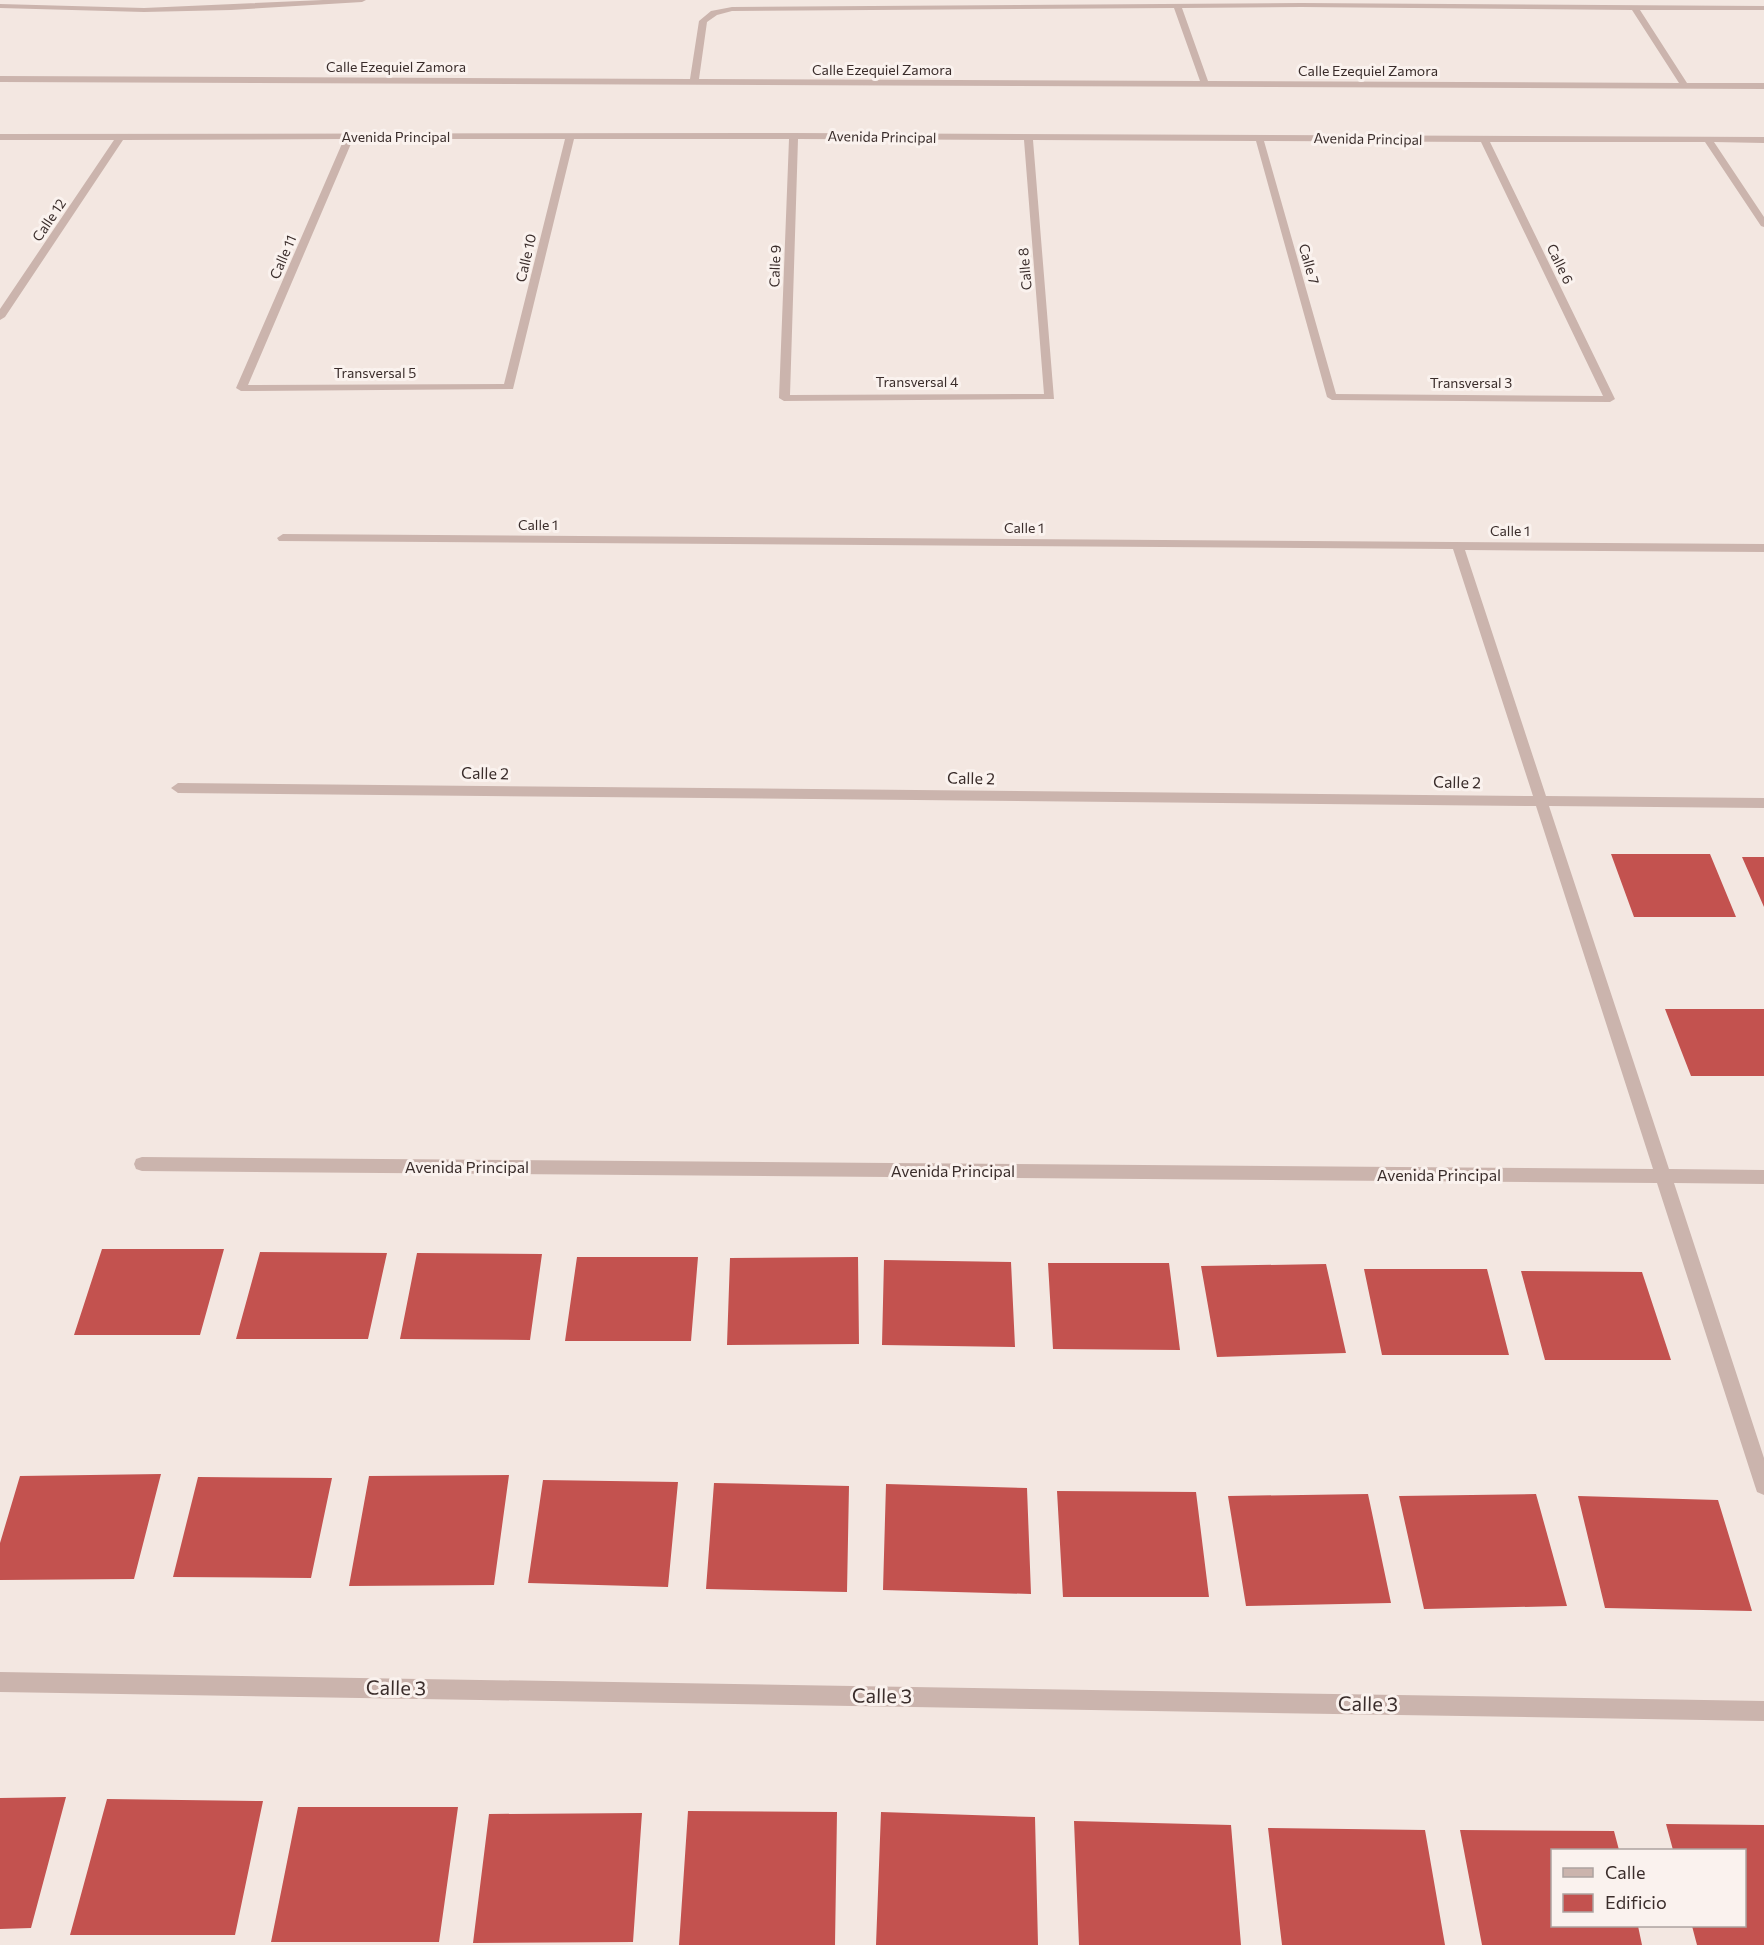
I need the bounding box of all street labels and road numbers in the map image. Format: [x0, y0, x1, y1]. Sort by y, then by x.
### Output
street label: Calle Ezequiel Zamora [326, 58, 466, 75]
street label: Calle Ezequiel Zamora [812, 61, 952, 78]
street label: Calle Ezequiel Zamora [1298, 62, 1438, 79]
street label: Avenida Principal [827, 127, 937, 146]
street label: Avenida Principal [342, 128, 450, 145]
street label: Avenida Principal [1313, 129, 1423, 148]
street label: Calle 12 [28, 195, 69, 244]
street label: Calle 11 [266, 232, 299, 281]
street label: Calle 10 [512, 232, 539, 284]
street label: Calle 6 [1543, 241, 1577, 287]
street label: Calle 7 [1296, 242, 1323, 286]
street label: Calle 9 [765, 244, 784, 288]
street label: Calle 8 [1014, 247, 1035, 291]
street label: Transversal 5 [334, 364, 416, 381]
street label: Transversal 4 [876, 373, 959, 390]
street label: Transversal 3 [1430, 374, 1512, 391]
street label: Calle 1 [518, 516, 558, 533]
street label: Calle 1 [1004, 519, 1044, 536]
street label: Calle 1 [1490, 522, 1530, 539]
street label: Calle 2 [461, 763, 509, 782]
street label: Calle 2 [947, 768, 995, 787]
street label: Calle 2 [1433, 772, 1481, 791]
street label: Avenida Principal [405, 1157, 529, 1176]
street label: Avenida Principal [891, 1161, 1015, 1180]
street label: Avenida Principal [1377, 1165, 1501, 1184]
street label: Calle 3 [366, 1674, 426, 1700]
street label: Calle 3 [852, 1682, 912, 1708]
street label: Calle 3 [1338, 1690, 1398, 1716]

